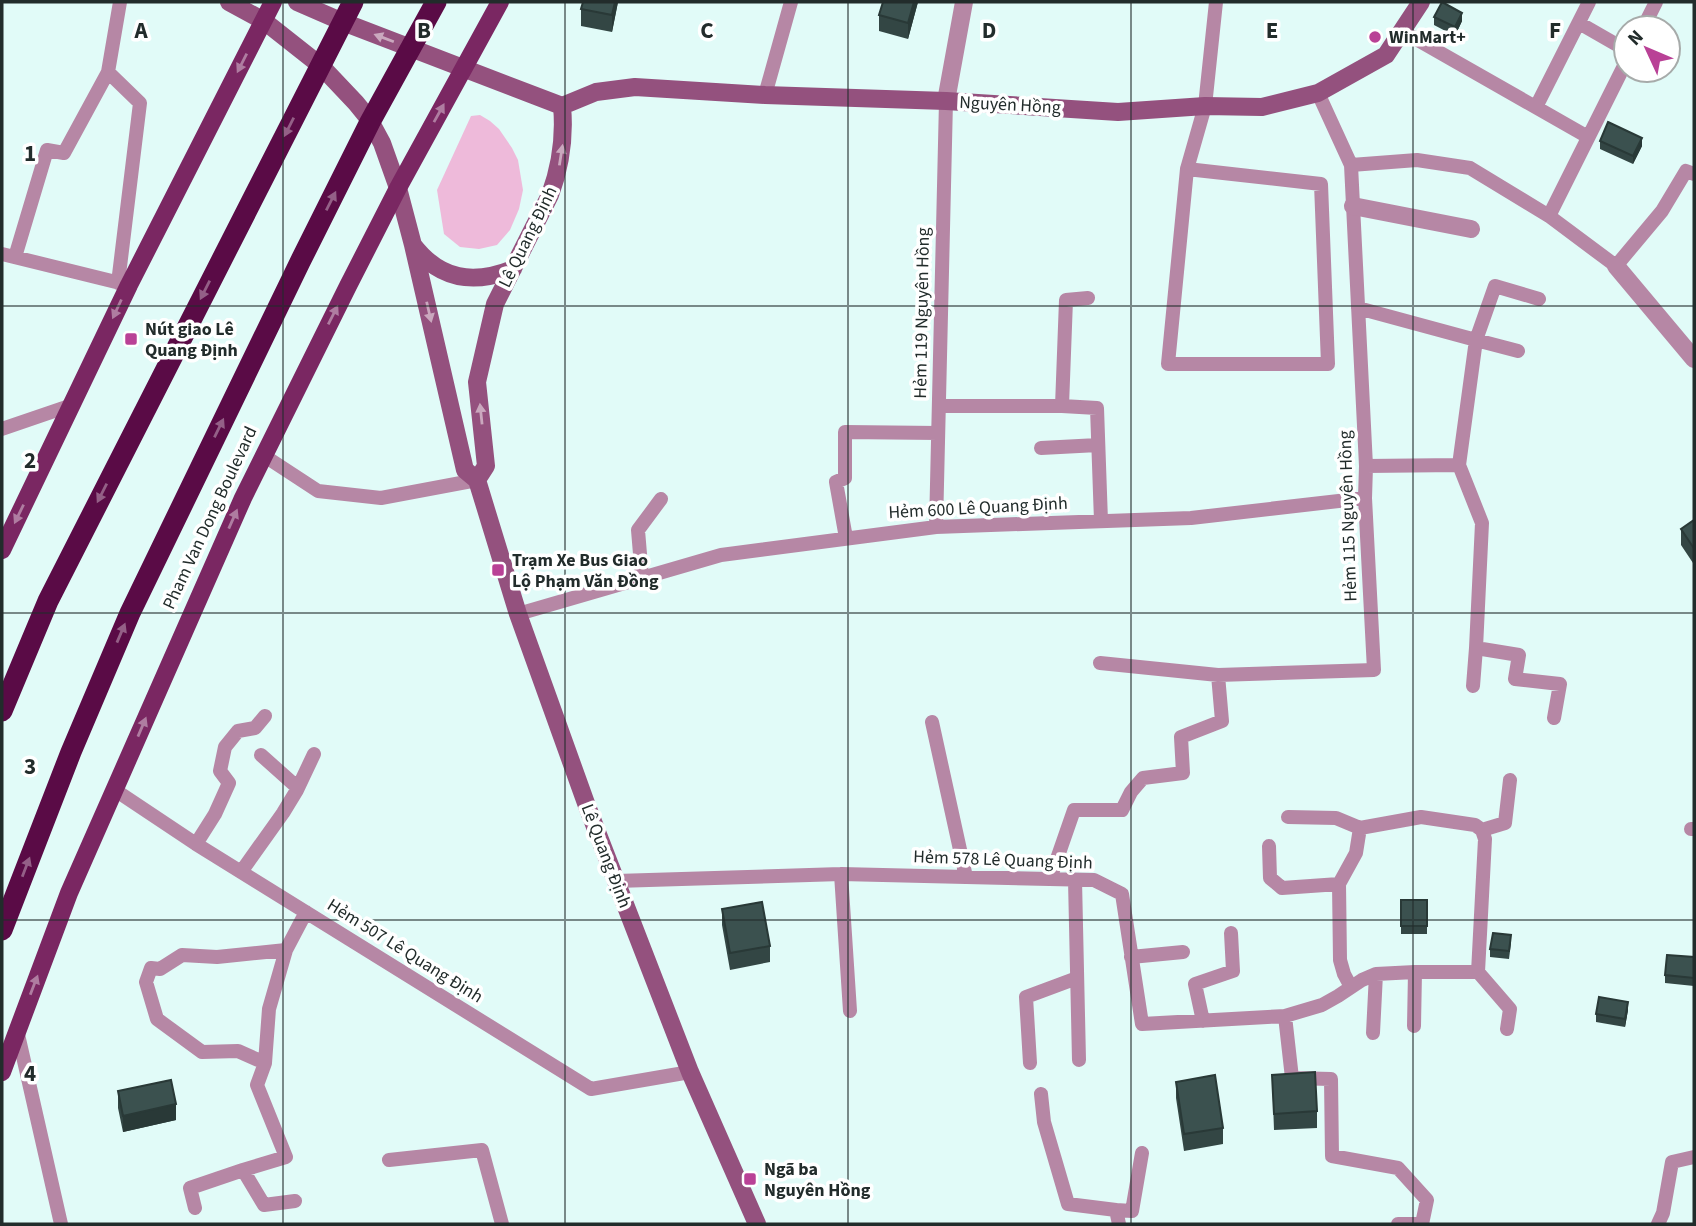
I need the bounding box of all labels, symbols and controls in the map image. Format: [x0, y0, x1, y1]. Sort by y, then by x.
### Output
text: A [133, 14, 148, 47]
text: B [417, 14, 431, 47]
text: C [700, 14, 714, 47]
text: D [982, 14, 996, 47]
text: E [1266, 14, 1278, 47]
text: F [1549, 14, 1561, 47]
north arrow [1612, 14, 1682, 84]
text: N [1622, 24, 1650, 52]
place label: WinMart+ [1389, 25, 1466, 50]
marker: WinMart+ [1367, 29, 1383, 45]
one-way arrow [373, 32, 394, 43]
one-way arrow [237, 53, 248, 73]
street label: Nguyên Hồng [959, 90, 1061, 120]
one-way arrow [433, 104, 445, 123]
one-way arrow [284, 117, 296, 137]
text: 1 [24, 137, 36, 170]
one-way arrow [556, 144, 567, 166]
street label: Lê Quang Định [493, 182, 563, 292]
one-way arrow [325, 191, 336, 211]
street label: Hẻm 119 Nguyên Hồng [908, 227, 936, 399]
one-way arrow [200, 280, 211, 300]
one-way arrow [112, 299, 123, 319]
one-way arrow [423, 301, 434, 323]
one-way arrow [328, 305, 339, 325]
place label: Nút giao Lê Quang Định [145, 317, 238, 363]
marker: Nút giao Lê Quang Định [123, 331, 139, 347]
one-way arrow [475, 403, 486, 425]
one-way arrow [214, 418, 225, 438]
street label: Pham Van Dong Boulevard [157, 422, 263, 614]
street label: Hẻm 115 Nguyên Hồng [1333, 430, 1363, 602]
text: 2 [24, 444, 36, 477]
one-way arrow [97, 483, 108, 503]
street label: Hẻm 600 Lê Quang Định [888, 491, 1068, 525]
one-way arrow [13, 504, 24, 524]
one-way arrow [228, 509, 239, 529]
place label: Trạm Xe Bus Giao Lộ Phạm Văn Đồng [512, 548, 659, 594]
marker: Trạm Xe Bus Giao Lộ Phạm Văn Đồng [490, 562, 506, 578]
one-way arrow [115, 623, 127, 643]
one-way arrow [137, 717, 148, 738]
text: 3 [24, 750, 36, 783]
street label: Lê Quang Định [575, 800, 637, 912]
street label: Hẻm 578 Lê Quang Định [913, 844, 1093, 876]
one-way arrow [21, 856, 32, 877]
street label: Hẻm 507 Lê Quang Định [322, 893, 488, 1009]
one-way arrow [29, 975, 40, 996]
text: 4 [24, 1057, 36, 1090]
place label: Ngã ba Nguyên Hồng [764, 1157, 871, 1203]
marker: Ngã ba Nguyên Hồng [742, 1171, 758, 1187]

